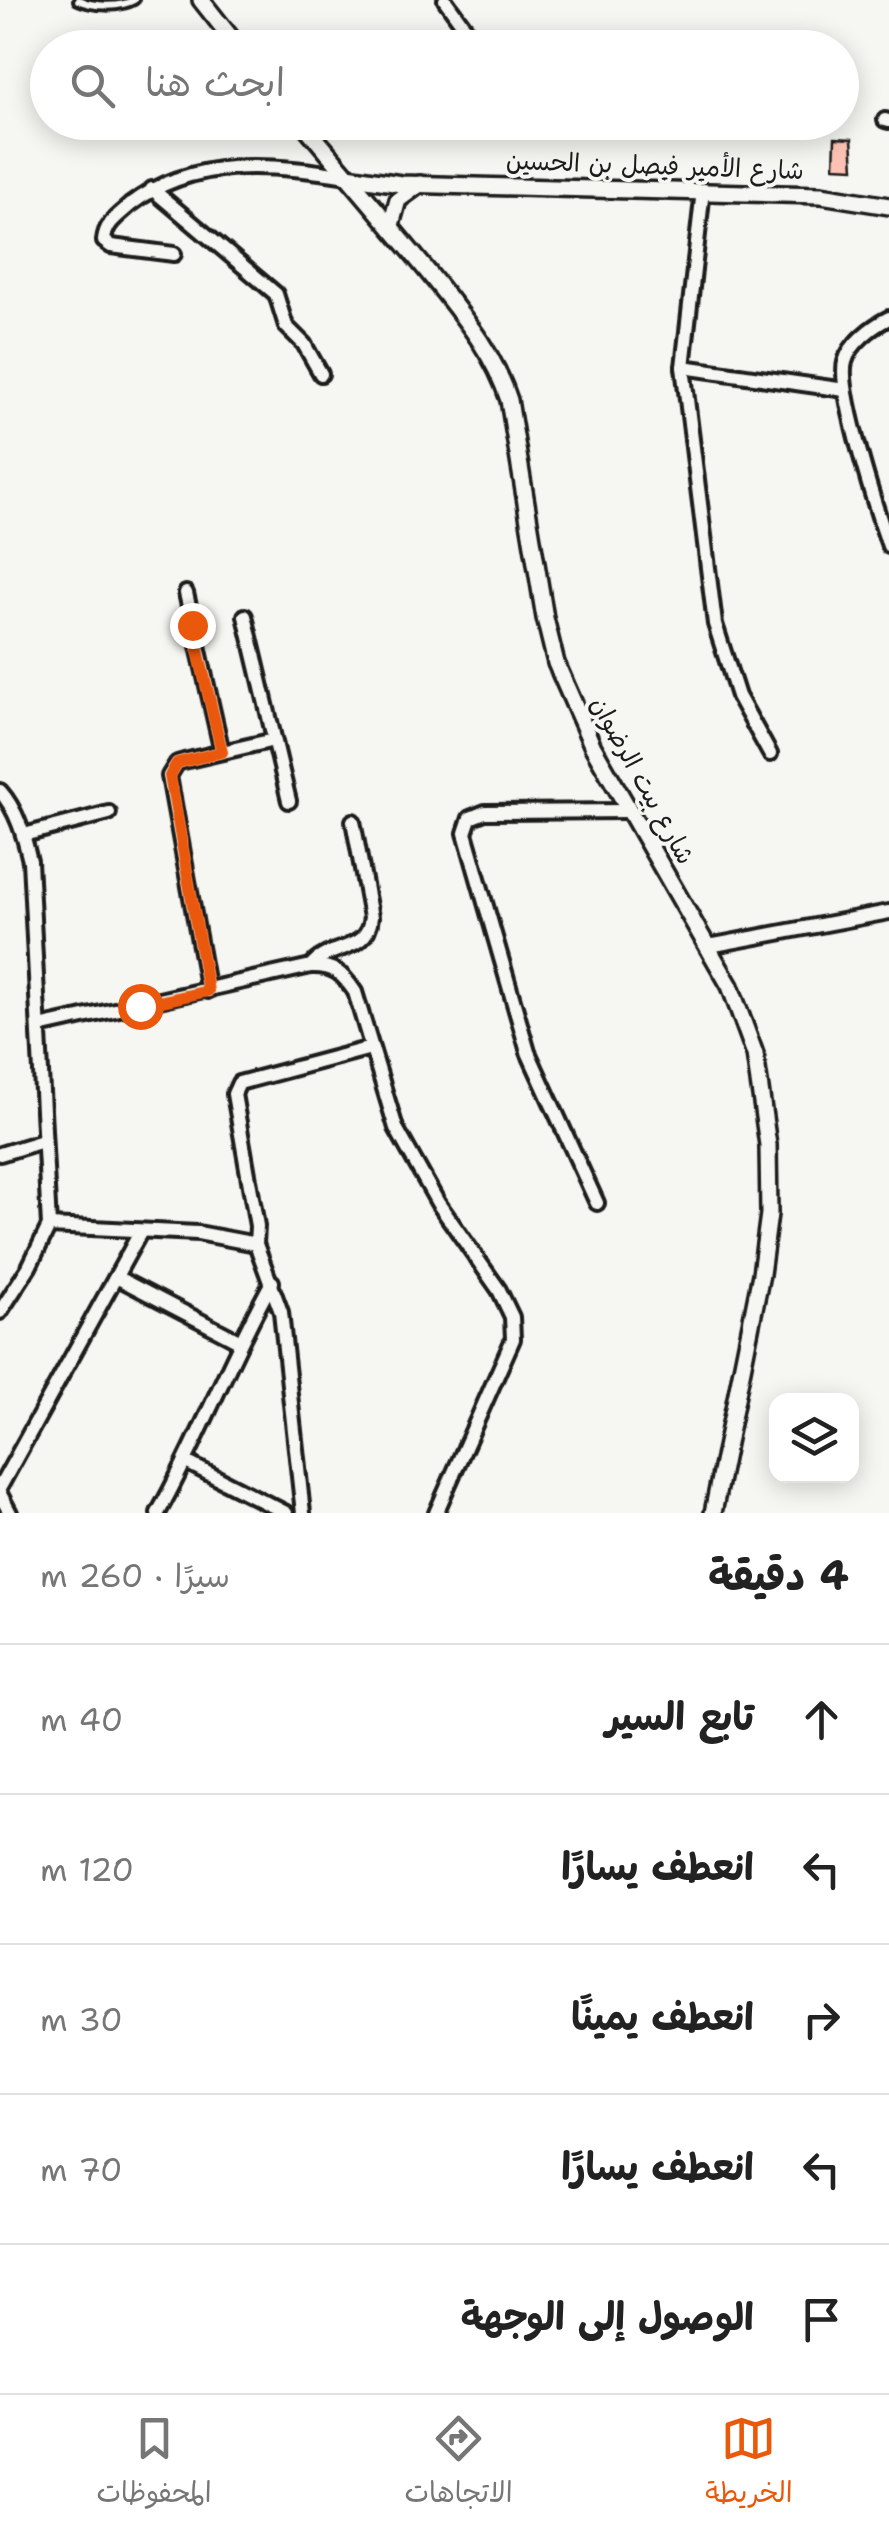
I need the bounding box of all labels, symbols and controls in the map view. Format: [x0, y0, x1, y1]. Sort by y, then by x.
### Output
search box [30, 30, 859, 140]
text: ابحث هنا [145, 57, 285, 108]
icon: search [65, 58, 120, 113]
street label: شارع الأمير فيصل بن الحسين [505, 143, 805, 188]
route end [170, 603, 216, 649]
street label: شارع بيت الرضوان [582, 690, 703, 870]
route start [118, 984, 164, 1030]
map controls [769, 1393, 859, 1483]
button: layers [769, 1393, 859, 1483]
text: 4 دقيقة [708, 1547, 849, 1603]
text: سيرًا · 260 m [40, 1554, 230, 1597]
text: تابع السير [606, 1691, 754, 1742]
icon: ahead [794, 1692, 849, 1747]
text: 40 m [40, 1698, 123, 1741]
text: انعطف يسارًا [561, 1841, 754, 1892]
icon: left [794, 1842, 849, 1897]
text: 120 m [40, 1848, 134, 1891]
text: انعطف يمينًا [571, 1991, 754, 2042]
icon: right [794, 1992, 849, 2047]
text: 30 m [40, 1998, 123, 2041]
text: انعطف يسارًا [561, 2141, 754, 2192]
icon: left [794, 2142, 849, 2197]
text: 70 m [40, 2148, 123, 2191]
text: الوصول إلى الوجهة [461, 2291, 754, 2342]
icon: arrive [794, 2292, 849, 2347]
tab: المحفوظات [96, 2411, 212, 2517]
tab: الاتجاهات [404, 2411, 513, 2517]
tab: الخريطة [705, 2411, 793, 2517]

